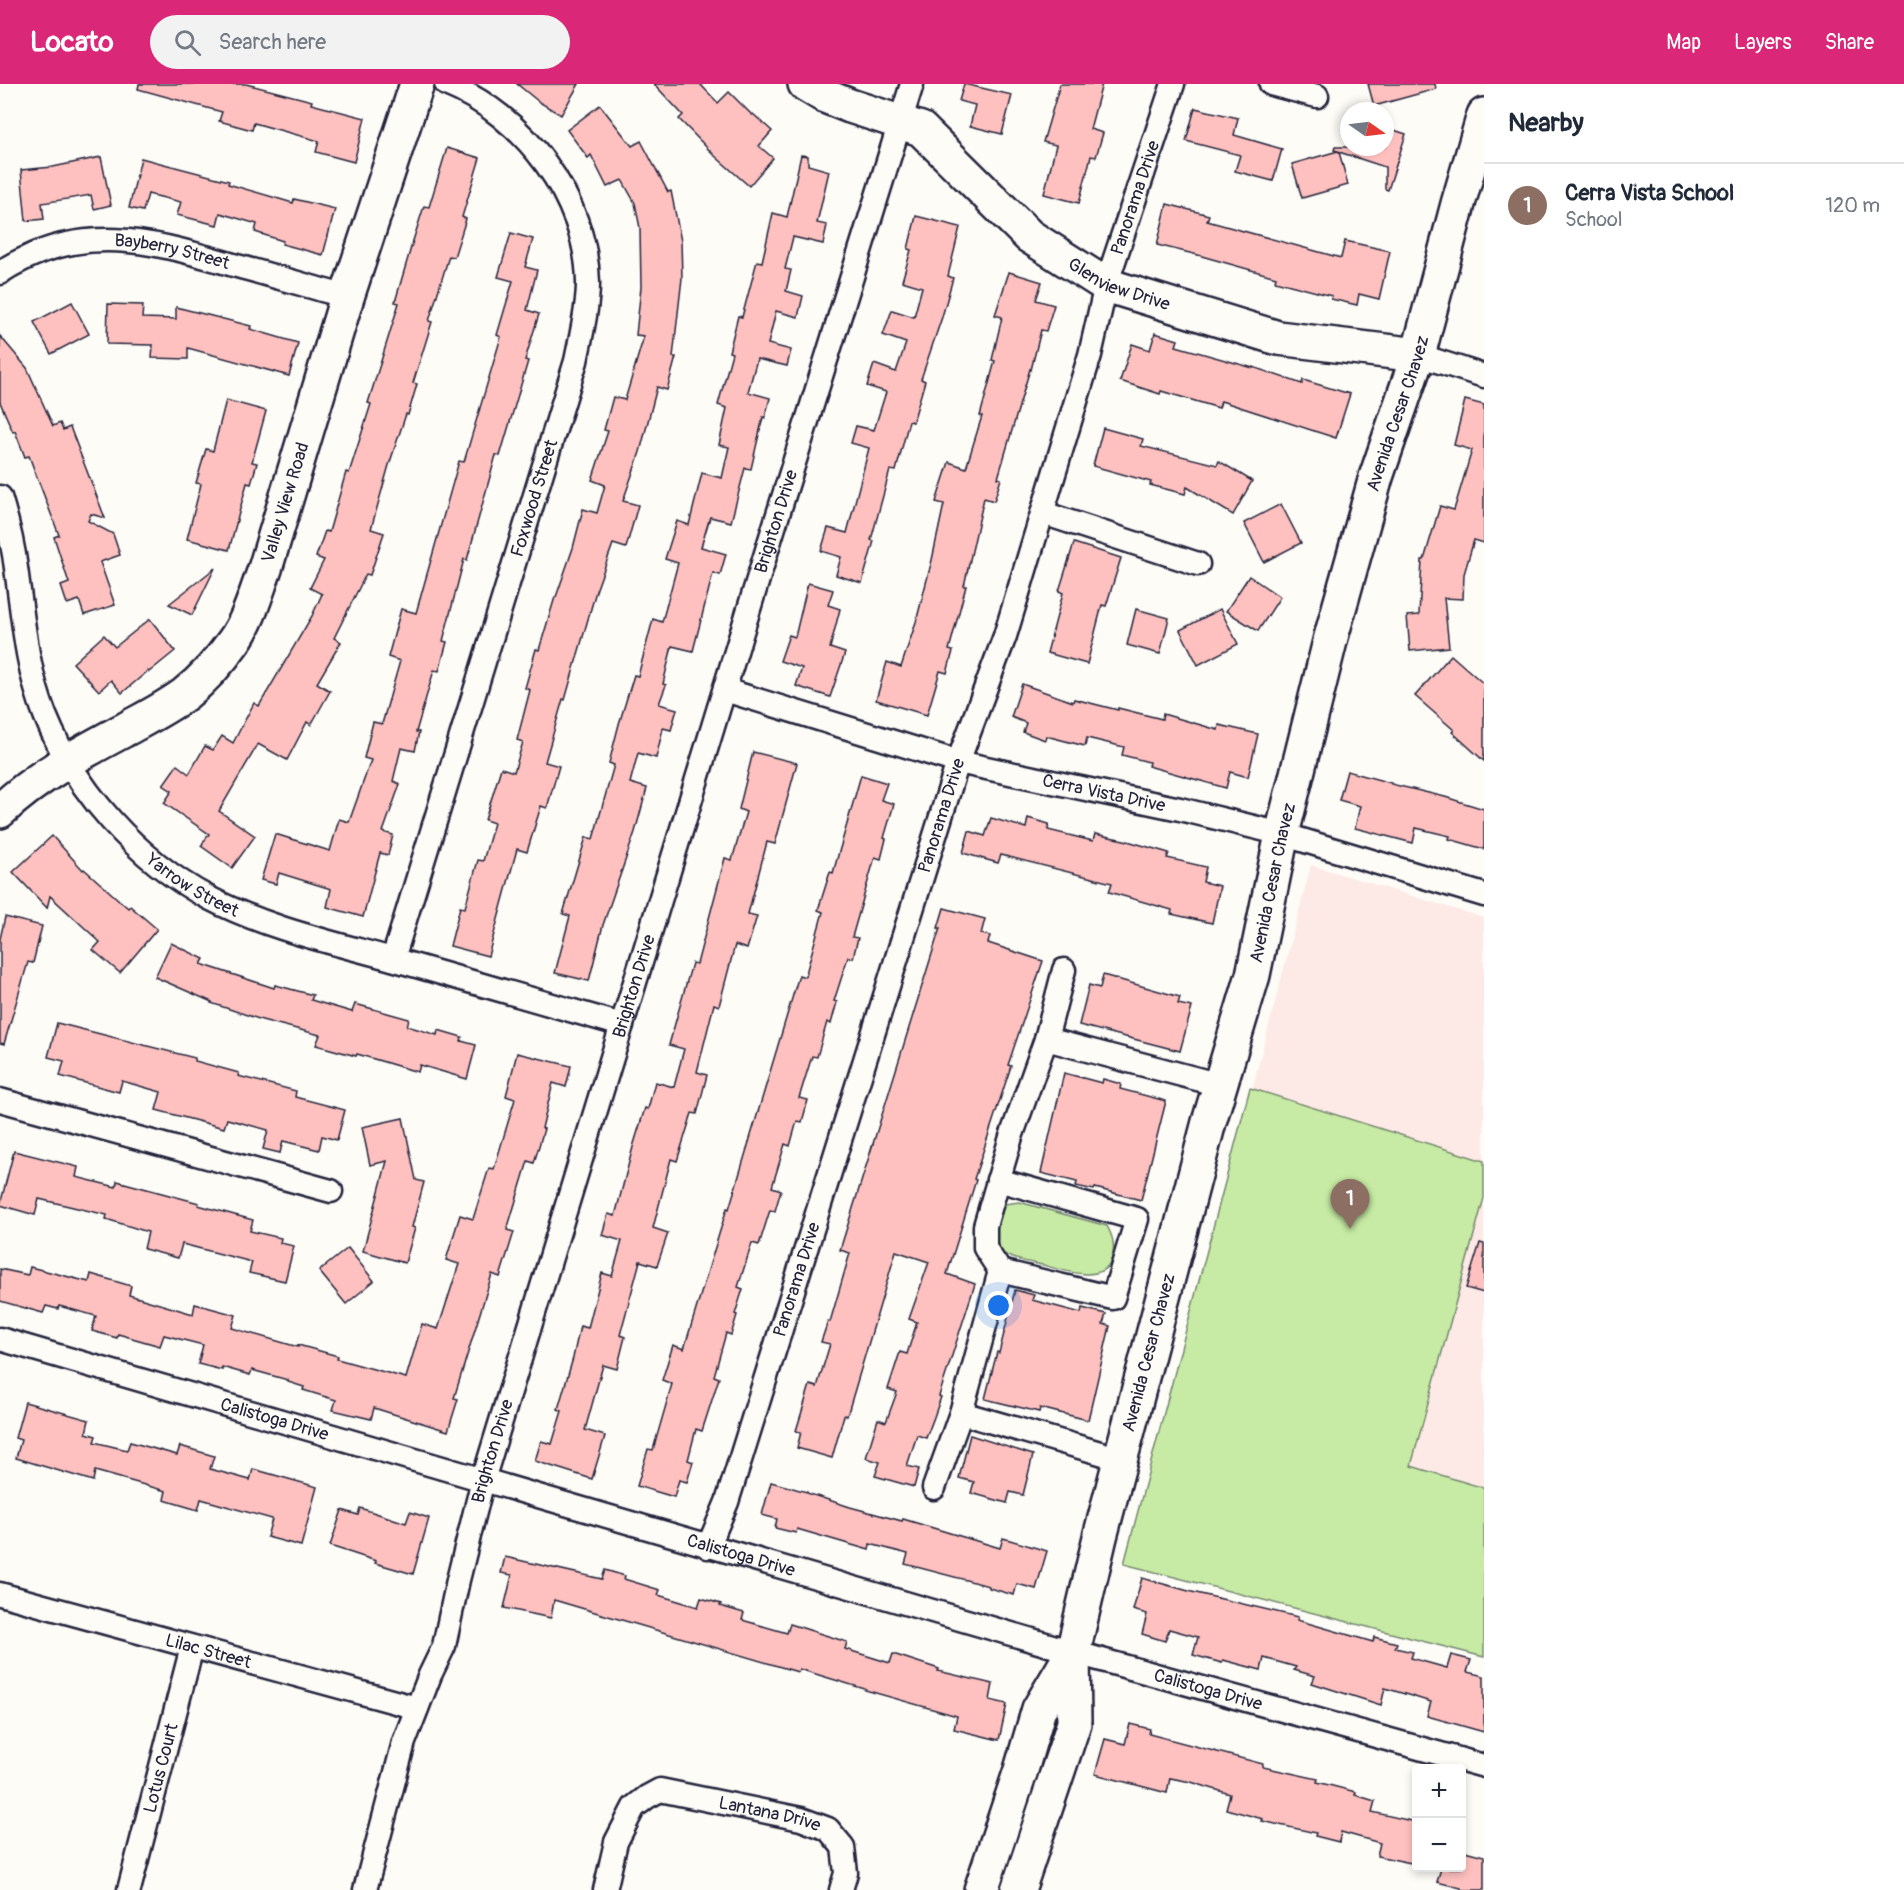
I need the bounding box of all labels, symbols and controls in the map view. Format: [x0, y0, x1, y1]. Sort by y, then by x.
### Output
search box [150, 15, 570, 69]
text: Locato [30, 25, 114, 60]
icon: search [171, 26, 204, 59]
text: Search here [219, 28, 326, 56]
text: Map [1666, 29, 1701, 56]
text: Layers [1734, 29, 1792, 56]
text: Share [1825, 29, 1874, 56]
north arrow [1340, 102, 1394, 156]
text: Nearby [1508, 107, 1584, 139]
street label: Panorama Drive [1105, 138, 1165, 258]
text: Cerra Vista School [1565, 179, 1734, 207]
text: 1 [1524, 193, 1531, 218]
text: 120 m [1825, 193, 1880, 218]
text: School [1565, 207, 1622, 232]
street label: Bayberry Street [114, 228, 233, 275]
street label: Glenview Drive [1064, 252, 1173, 316]
street label: Avenida Cesar Chavez [1361, 333, 1434, 494]
street label: Foxwood Street [505, 436, 563, 560]
street label: Valley View Road [256, 440, 314, 565]
street label: Brighton Drive [749, 467, 803, 576]
street label: Panorama Drive [913, 755, 970, 876]
street label: Cerra Vista Drive [1040, 769, 1168, 817]
street label: Avenida Cesar Chavez [1244, 800, 1301, 965]
street label: Yarrow Street [141, 847, 243, 923]
street label: Brighton Drive [607, 932, 660, 1041]
pin: 1 [1330, 1180, 1370, 1229]
street label: Panorama Drive [768, 1219, 825, 1340]
street label: Avenida Cesar Chavez [1117, 1271, 1180, 1434]
your location [984, 1291, 1013, 1320]
street label: Calistoga Drive [218, 1392, 332, 1446]
street label: Brighton Drive [466, 1396, 518, 1505]
street label: Calistoga Drive [684, 1528, 798, 1582]
street label: Lilac Street [163, 1628, 255, 1674]
street label: Calistoga Drive [1151, 1663, 1265, 1716]
street label: Lotus Court [138, 1720, 183, 1815]
map controls [1412, 1764, 1466, 1872]
button: + [1412, 1764, 1466, 1818]
street label: Lantana Drive [717, 1791, 824, 1837]
button: − [1412, 1818, 1466, 1872]

